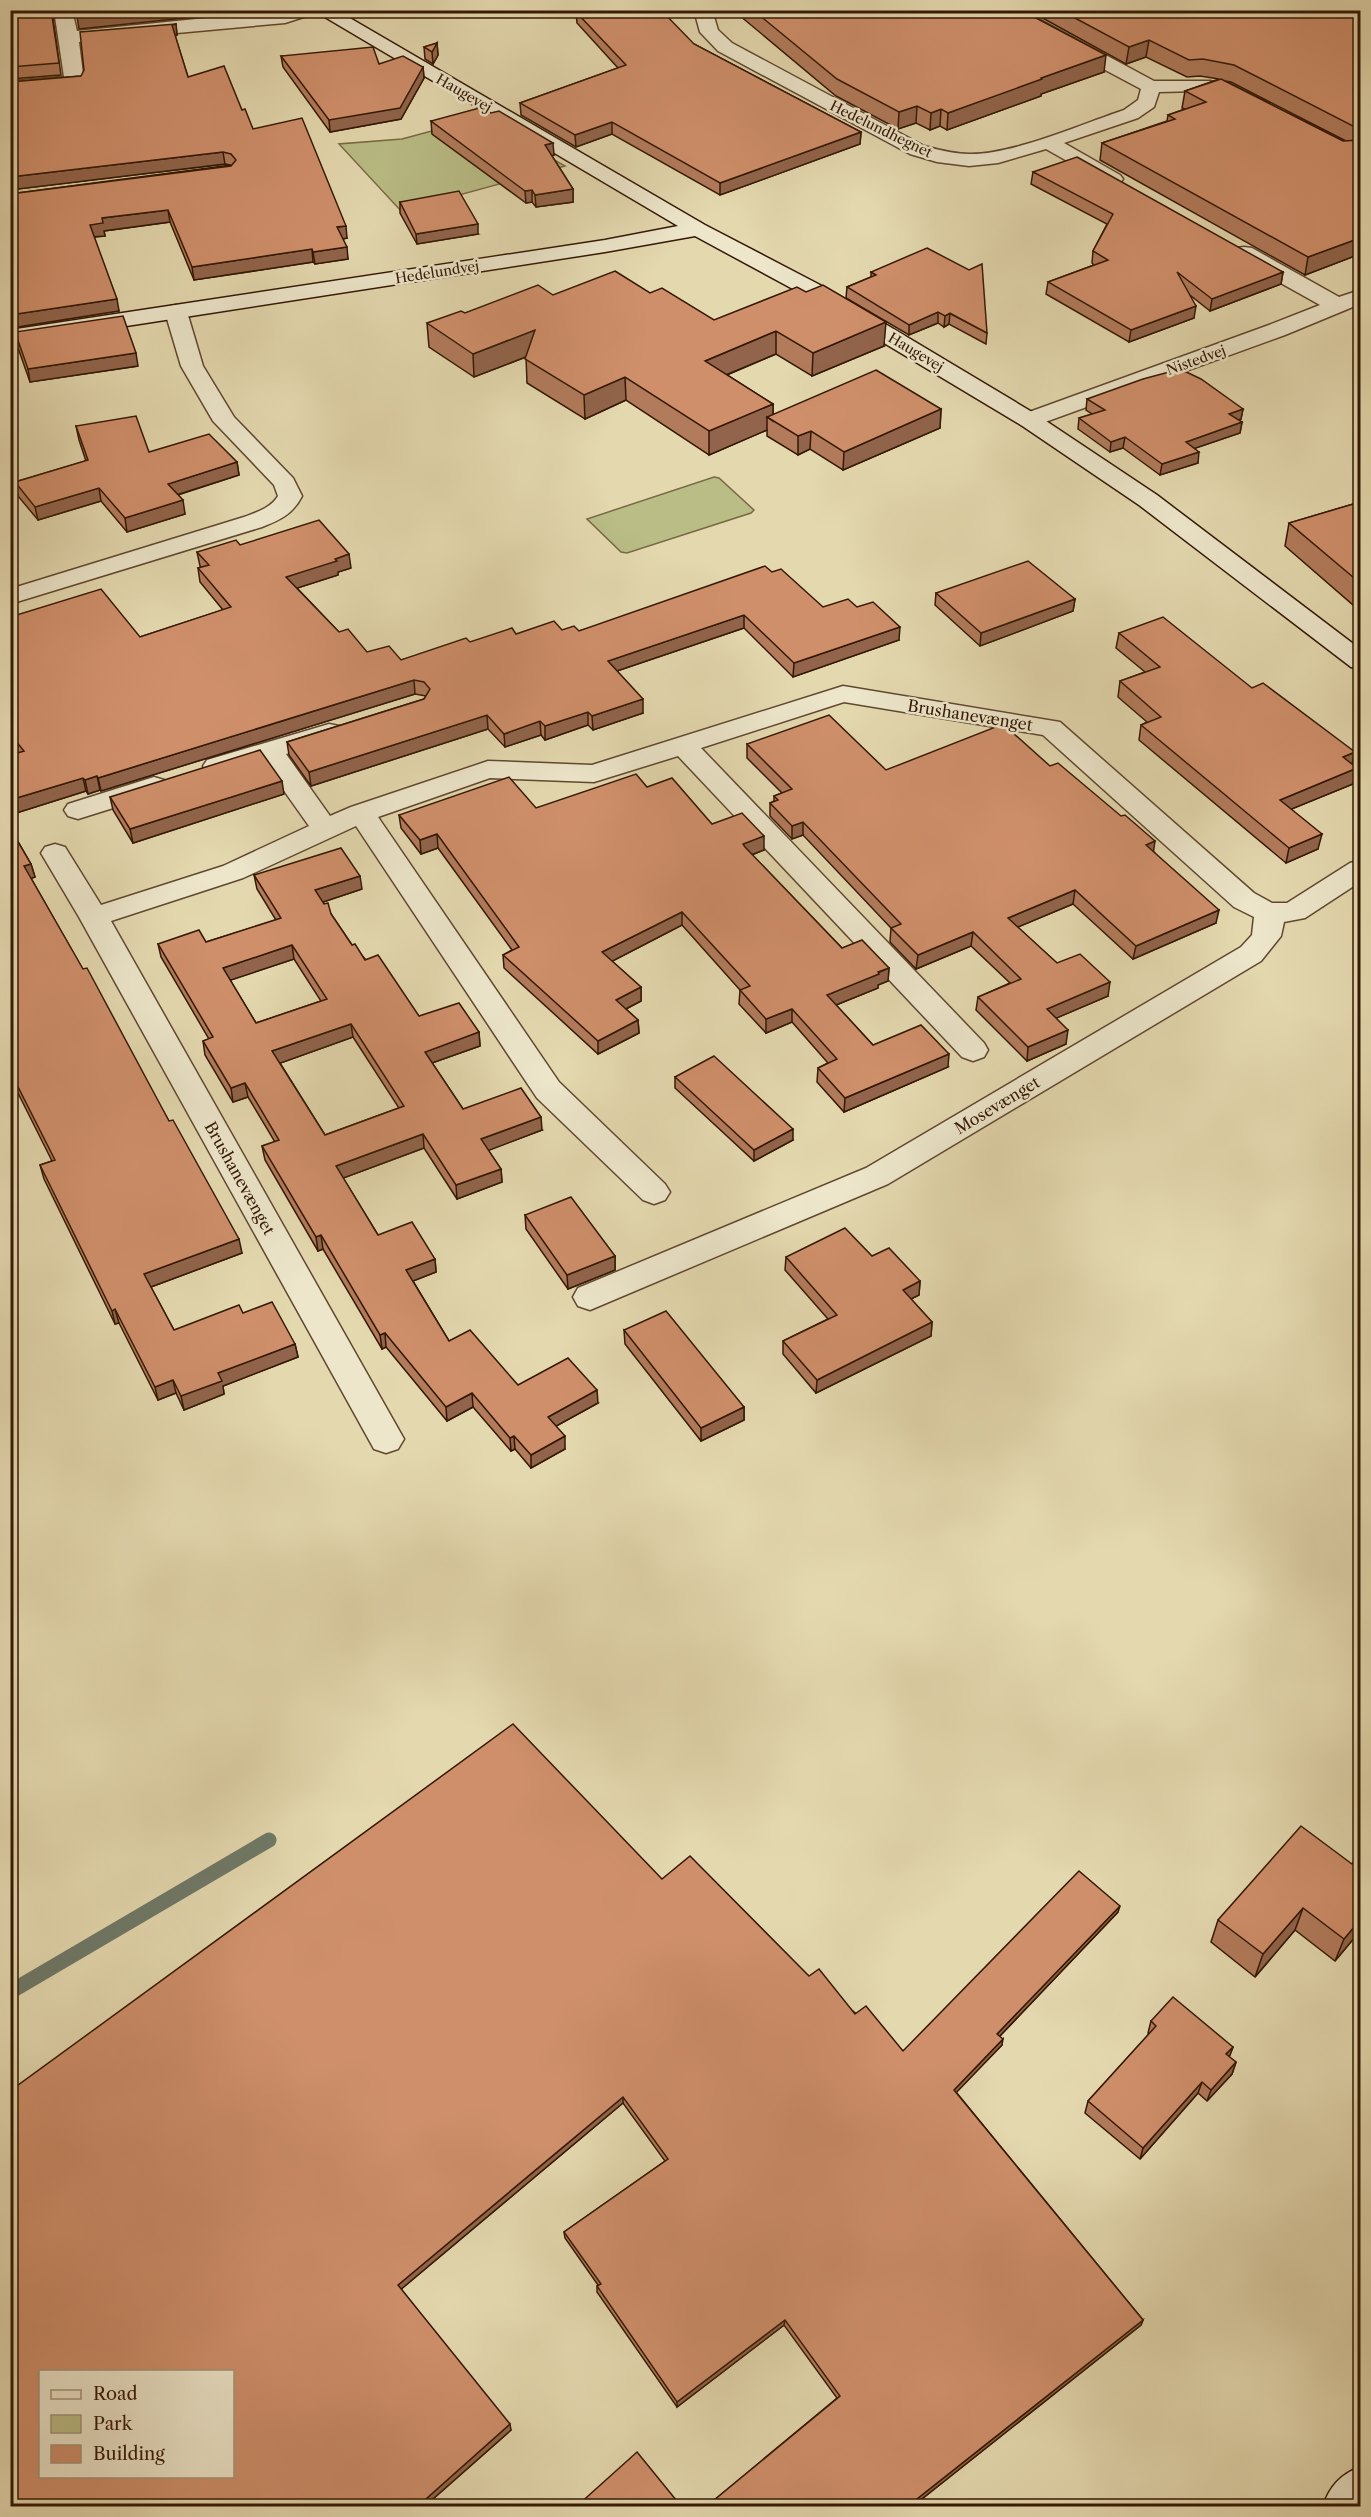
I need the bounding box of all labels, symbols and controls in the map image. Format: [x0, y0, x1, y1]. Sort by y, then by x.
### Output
street label: Haugevej [433, 70, 495, 116]
street label: Hedelundhegnet [827, 96, 935, 162]
street label: Hedelundvej [394, 256, 480, 288]
street label: Haugevej [885, 328, 947, 376]
street label: Nistedvej [1164, 341, 1228, 379]
street label: Brushanevænget [906, 695, 1034, 735]
street label: Mosevænget [951, 1072, 1043, 1138]
street label: Brushanevænget [201, 1118, 280, 1238]
legend [39, 2370, 234, 2478]
text: Road [93, 2383, 138, 2405]
text: Park [93, 2413, 134, 2435]
text: Building [93, 2443, 165, 2465]

